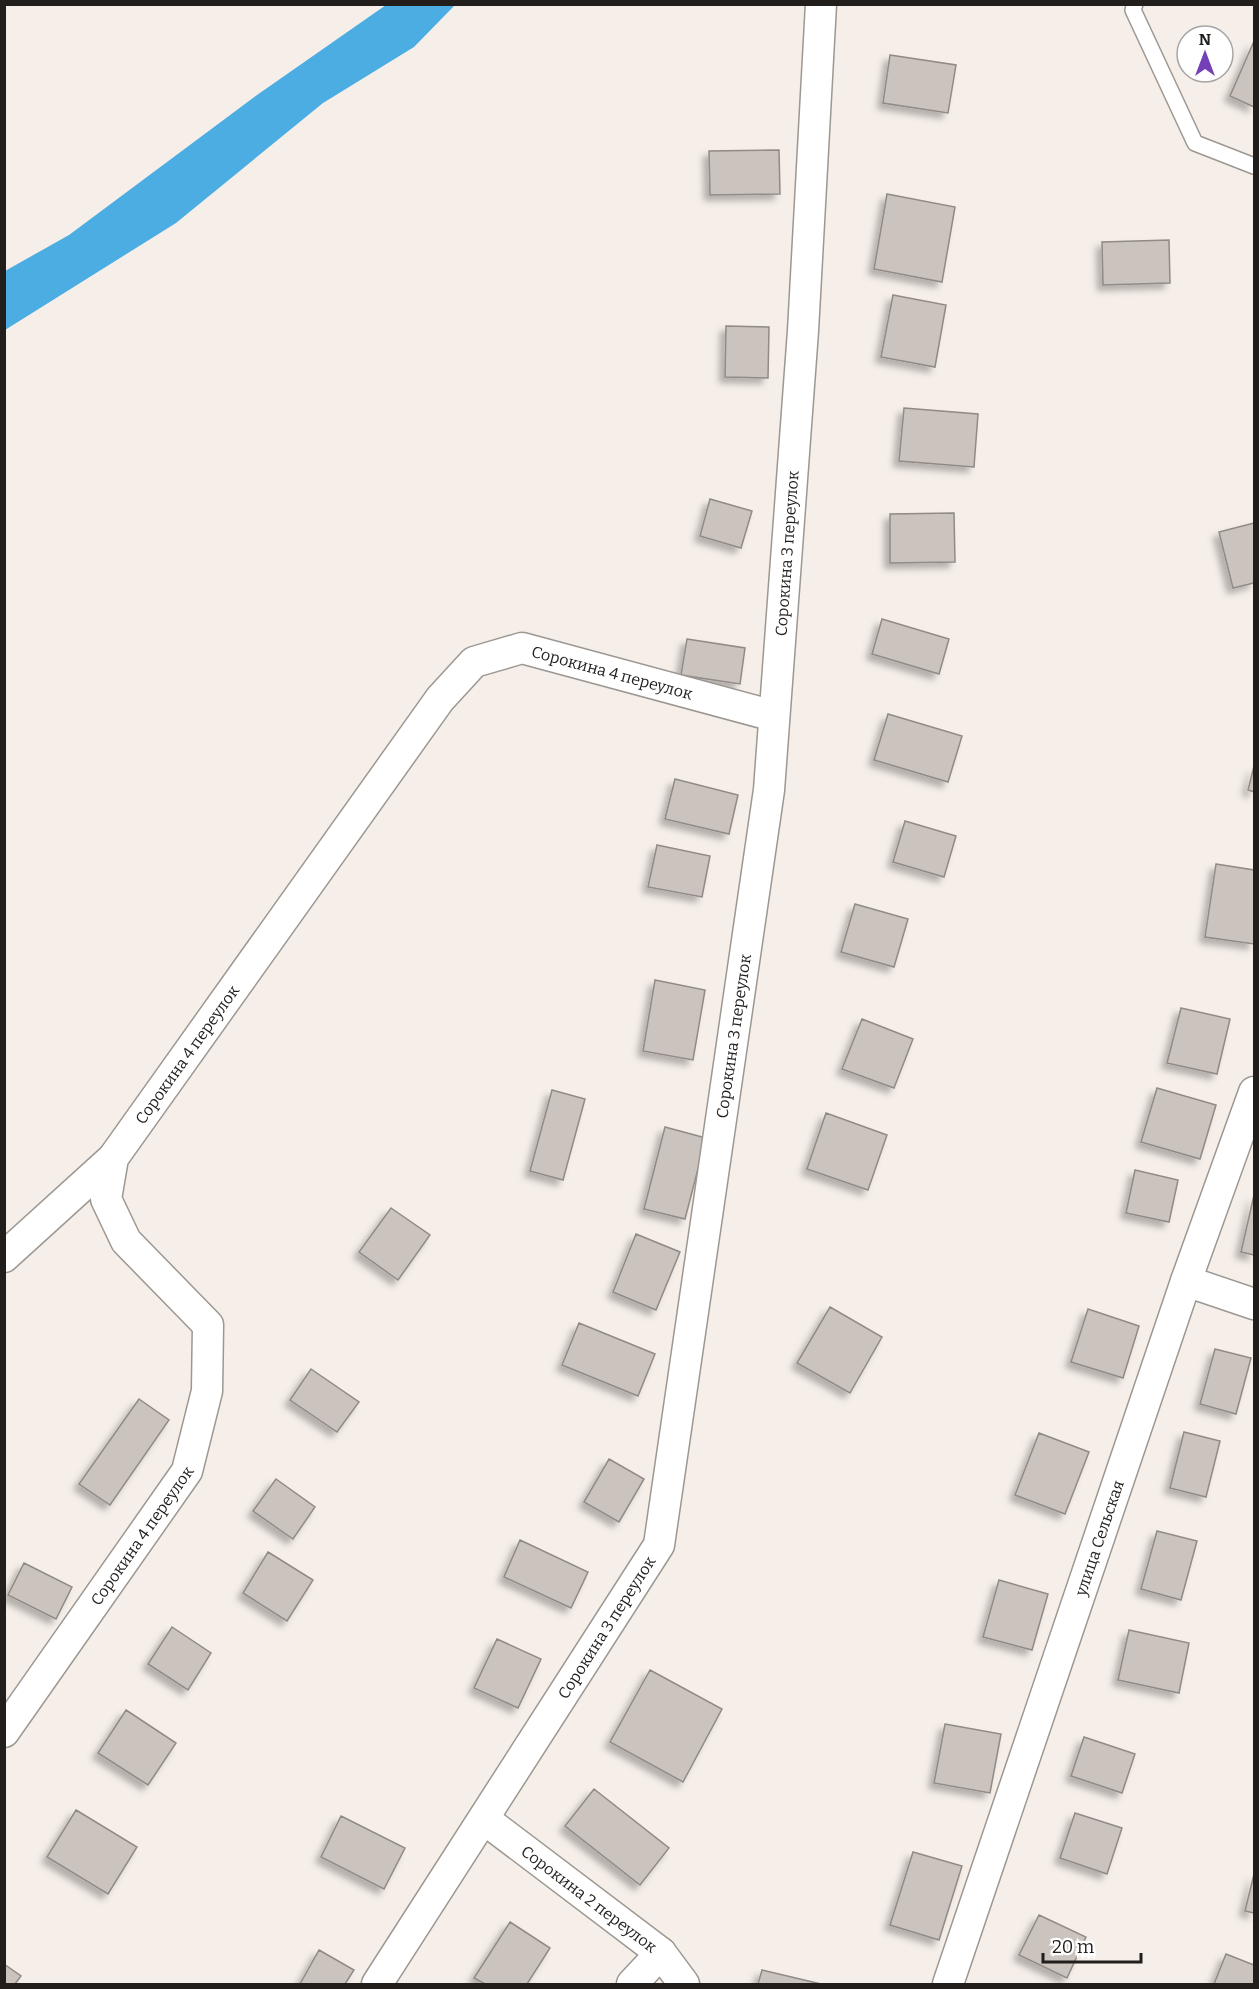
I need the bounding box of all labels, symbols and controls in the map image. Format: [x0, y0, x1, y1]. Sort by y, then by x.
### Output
north arrow [1175, 24, 1235, 84]
text: N [1199, 30, 1211, 49]
street label: Сорокина 3 переулок [771, 470, 802, 637]
street label: Сорокина 4 переулок [530, 642, 695, 703]
street label: Сорокина 3 переулок [712, 952, 755, 1119]
street label: Сорокина 4 переулок [131, 981, 243, 1127]
street label: Сорокина 4 переулок [86, 1462, 198, 1609]
street label: улица Сельская [1070, 1477, 1127, 1599]
street label: Сорокина 3 переулок [553, 1552, 659, 1702]
street label: Сорокина 2 переулок [518, 1841, 661, 1956]
scale bar [1043, 1926, 1140, 1964]
text: 20 m [1052, 1936, 1094, 1958]

